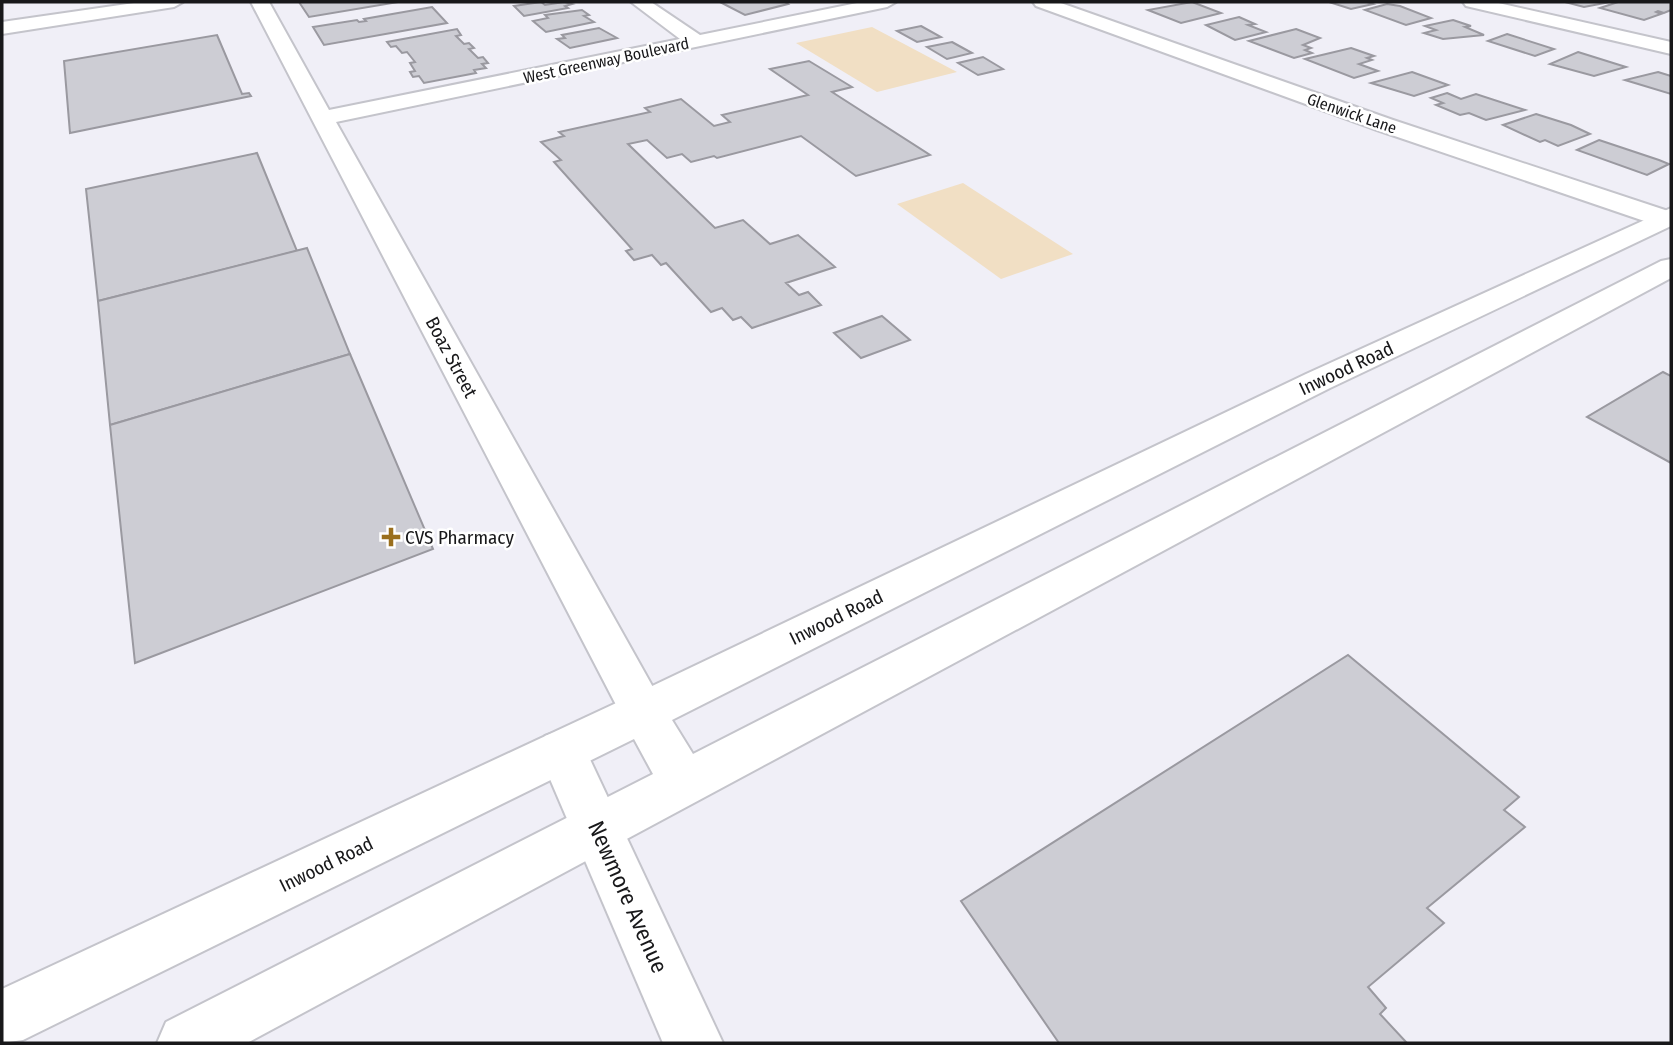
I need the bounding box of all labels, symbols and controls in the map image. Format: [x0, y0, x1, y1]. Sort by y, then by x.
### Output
street label: West Greenway Boulevard [522, 34, 691, 87]
street label: Glenwick Lane [1305, 89, 1399, 138]
street label: Boaz Street [421, 313, 483, 402]
street label: Inwood Road [1295, 337, 1397, 400]
place label: CVS Pharmacy [405, 526, 514, 549]
marker: CVS Pharmacy [383, 529, 399, 545]
street label: Inwood Road [786, 585, 887, 650]
street label: Newmore Avenue [582, 817, 674, 977]
street label: Inwood Road [276, 832, 377, 897]

